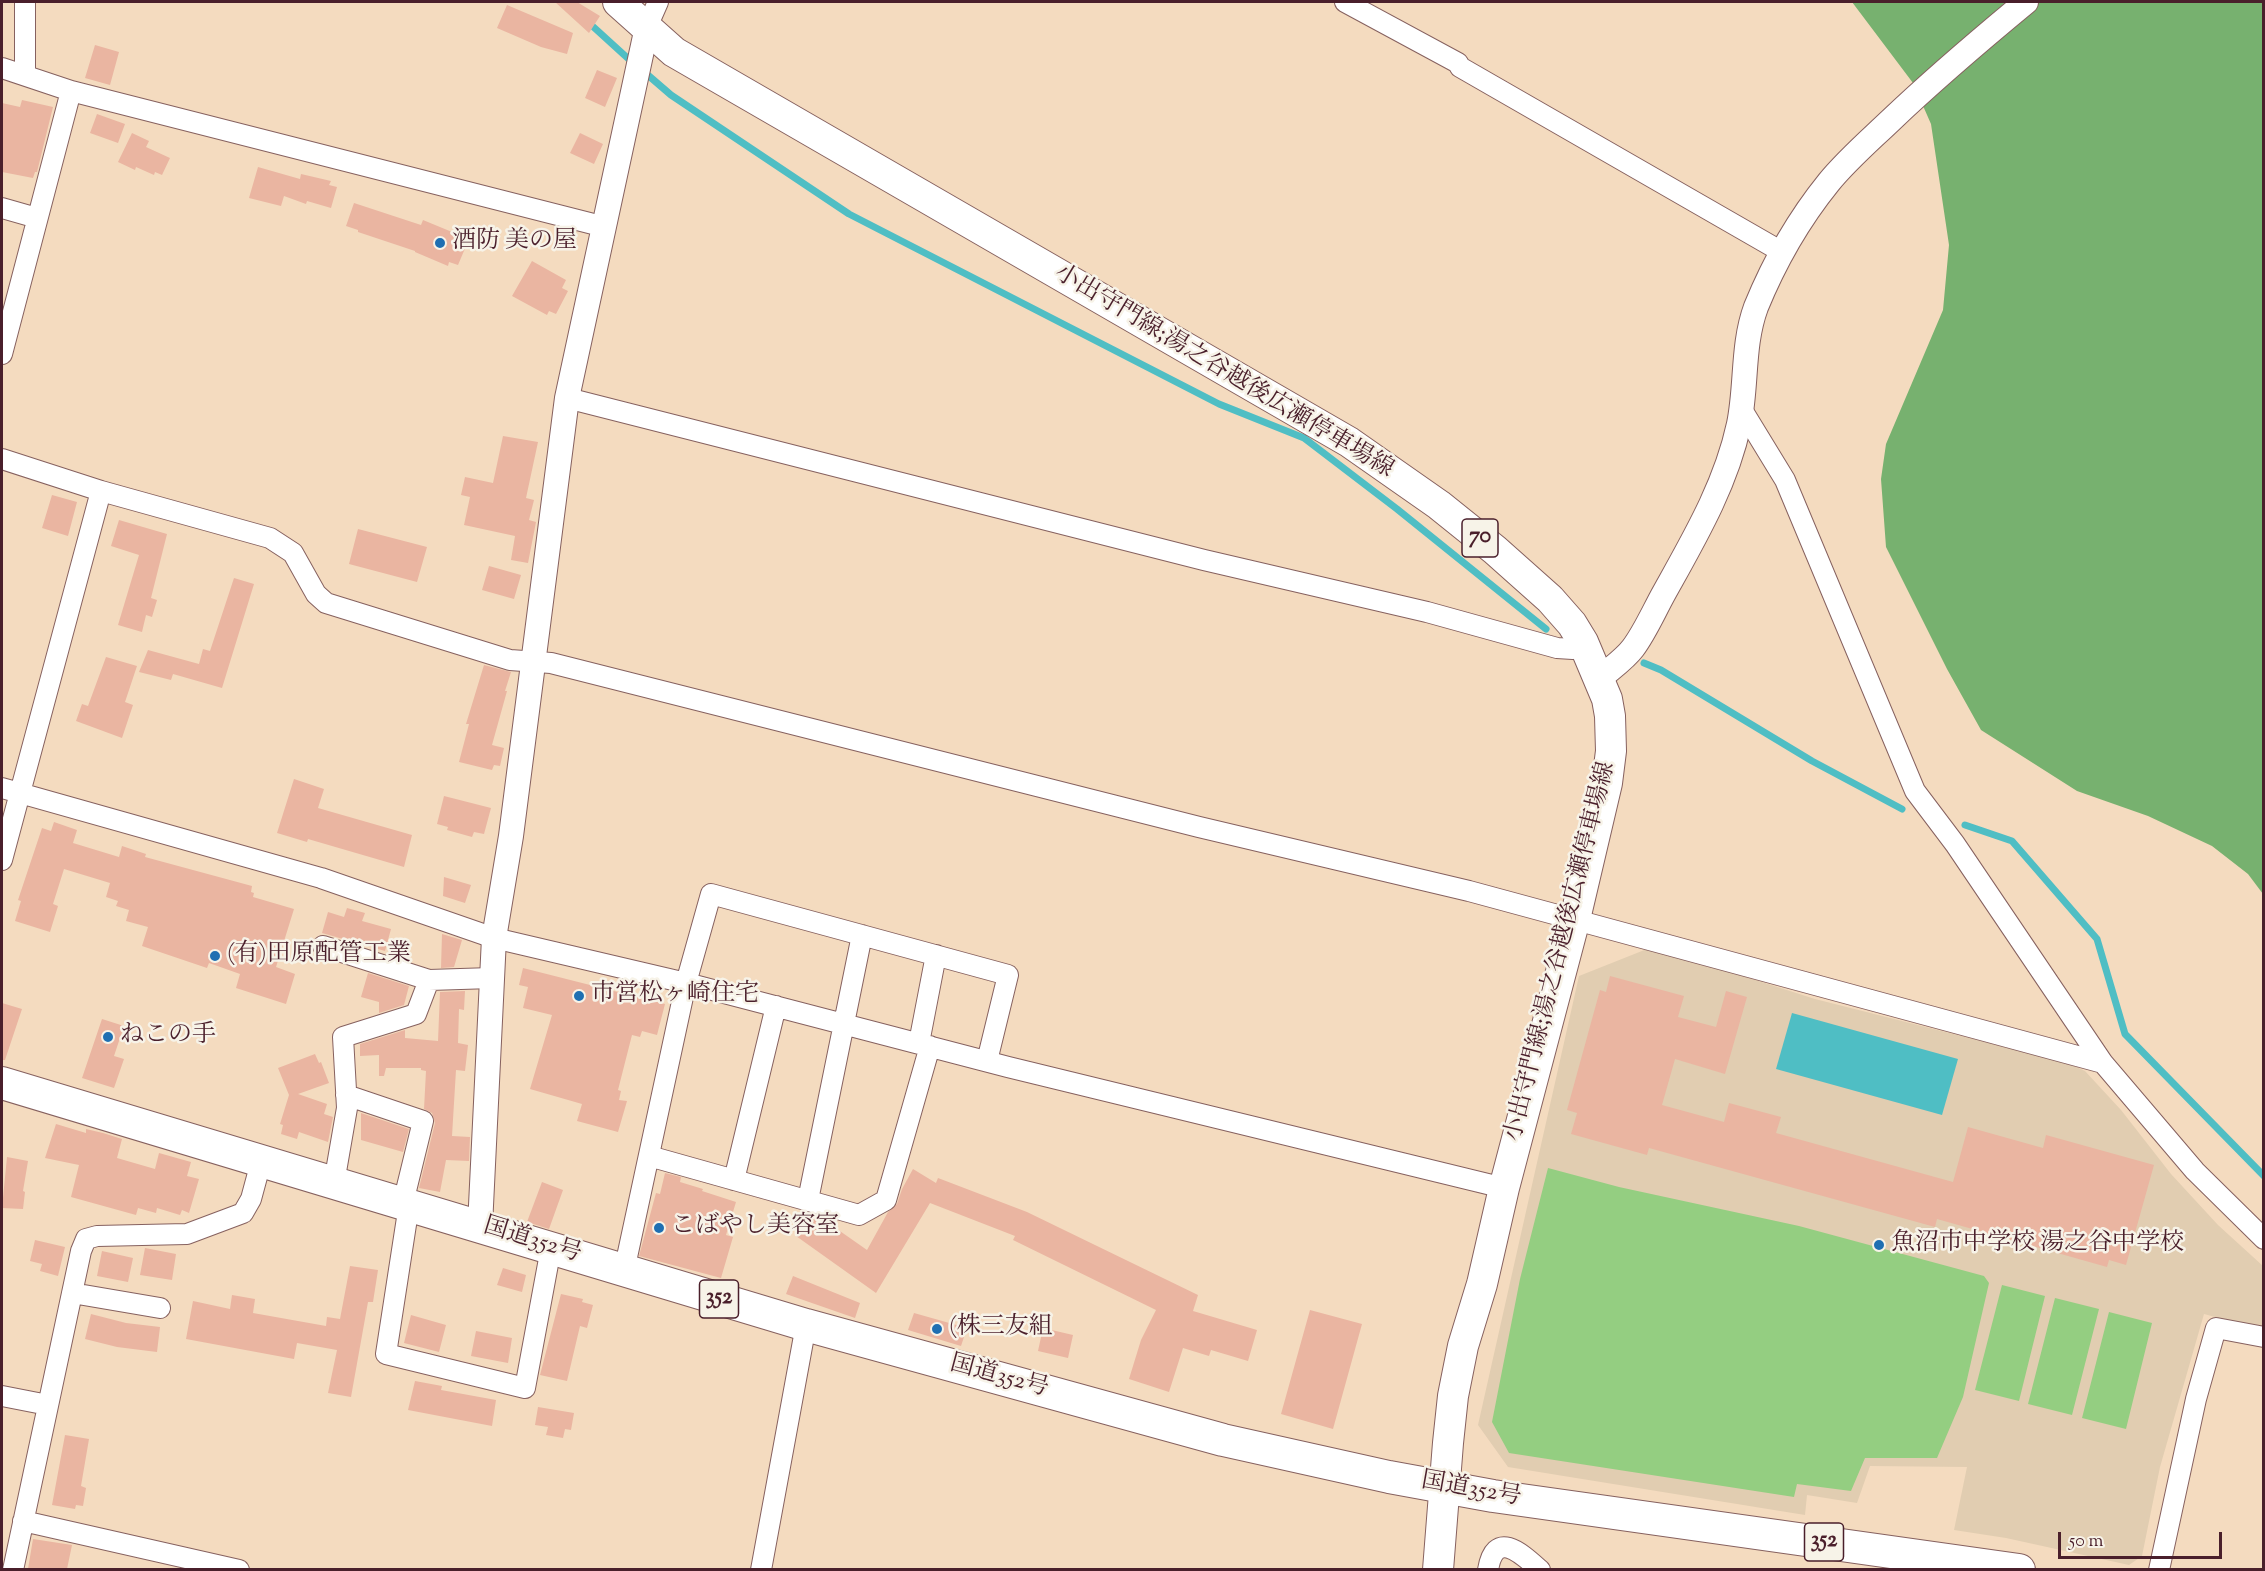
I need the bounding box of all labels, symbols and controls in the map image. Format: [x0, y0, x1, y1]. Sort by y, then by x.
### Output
place label: 酒防 美の屋 [452, 229, 577, 257]
marker: 酒防 美の屋 [433, 236, 447, 250]
street label: 小出守門線;湯之谷越後広瀬停車場線 [1048, 260, 1398, 486]
road number: 70 [1462, 519, 1498, 557]
street label: 小出守門線;湯之谷越後広瀬停車場線 [1501, 759, 1623, 1145]
place label: (有)田原配管工業 [227, 942, 411, 970]
marker: (有)田原配管工業 [208, 949, 222, 963]
place label: 市営松ヶ崎住宅 [591, 982, 759, 1010]
marker: 市営松ヶ崎住宅 [572, 989, 586, 1003]
place label: ねこの手 [120, 1023, 216, 1051]
marker: ねこの手 [101, 1030, 115, 1044]
street label: 国道352号 [479, 1213, 585, 1271]
place label: こばやし美容室 [671, 1214, 839, 1242]
marker: こばやし美容室 [652, 1221, 666, 1235]
place label: 魚沼市中学校 湯之谷中学校 [1891, 1231, 2184, 1259]
marker: 魚沼市中学校 湯之谷中学校 [1872, 1238, 1886, 1252]
road number: 352 [700, 1280, 738, 1318]
place label: (株三友組 [949, 1315, 1053, 1343]
marker: (株三友組 [930, 1322, 944, 1336]
street label: 国道352号 [946, 1351, 1052, 1405]
street label: 国道352号 [1419, 1468, 1523, 1514]
scale bar [2061, 1520, 2224, 1558]
road number: 352 [1804, 1523, 1844, 1561]
text: 50 m [2069, 1529, 2103, 1555]

